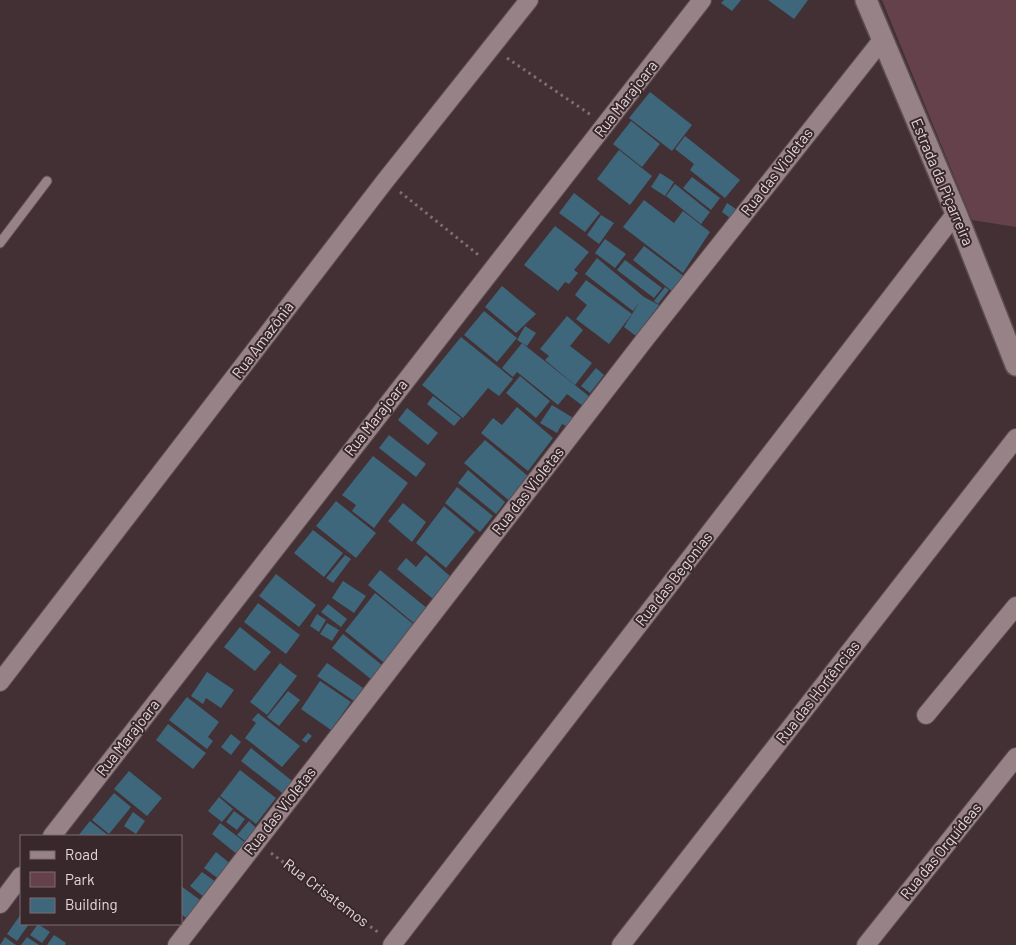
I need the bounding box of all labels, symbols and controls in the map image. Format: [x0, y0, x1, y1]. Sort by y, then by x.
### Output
street label: Rua Marajoara [590, 57, 661, 140]
street label: Estrada da Piçarreira [908, 115, 978, 248]
street label: Rua das Violetas [736, 124, 816, 219]
street label: Rua Amazônia [228, 298, 297, 381]
street label: Rua Marajoara [340, 376, 411, 459]
street label: Rua das Violetas [487, 443, 567, 538]
street label: Rua das Begonias [631, 528, 716, 629]
street label: Rua das Hortências [772, 636, 863, 746]
street label: Rua Marajoara [92, 696, 163, 779]
street label: Rua das Violetas [239, 763, 319, 858]
street label: Rua das Orquídeas [896, 798, 985, 902]
legend [20, 835, 182, 925]
text: Road [65, 845, 98, 863]
street label: Rua Crisatemos [280, 854, 373, 930]
text: Park [65, 870, 95, 888]
text: Building [65, 895, 118, 913]

